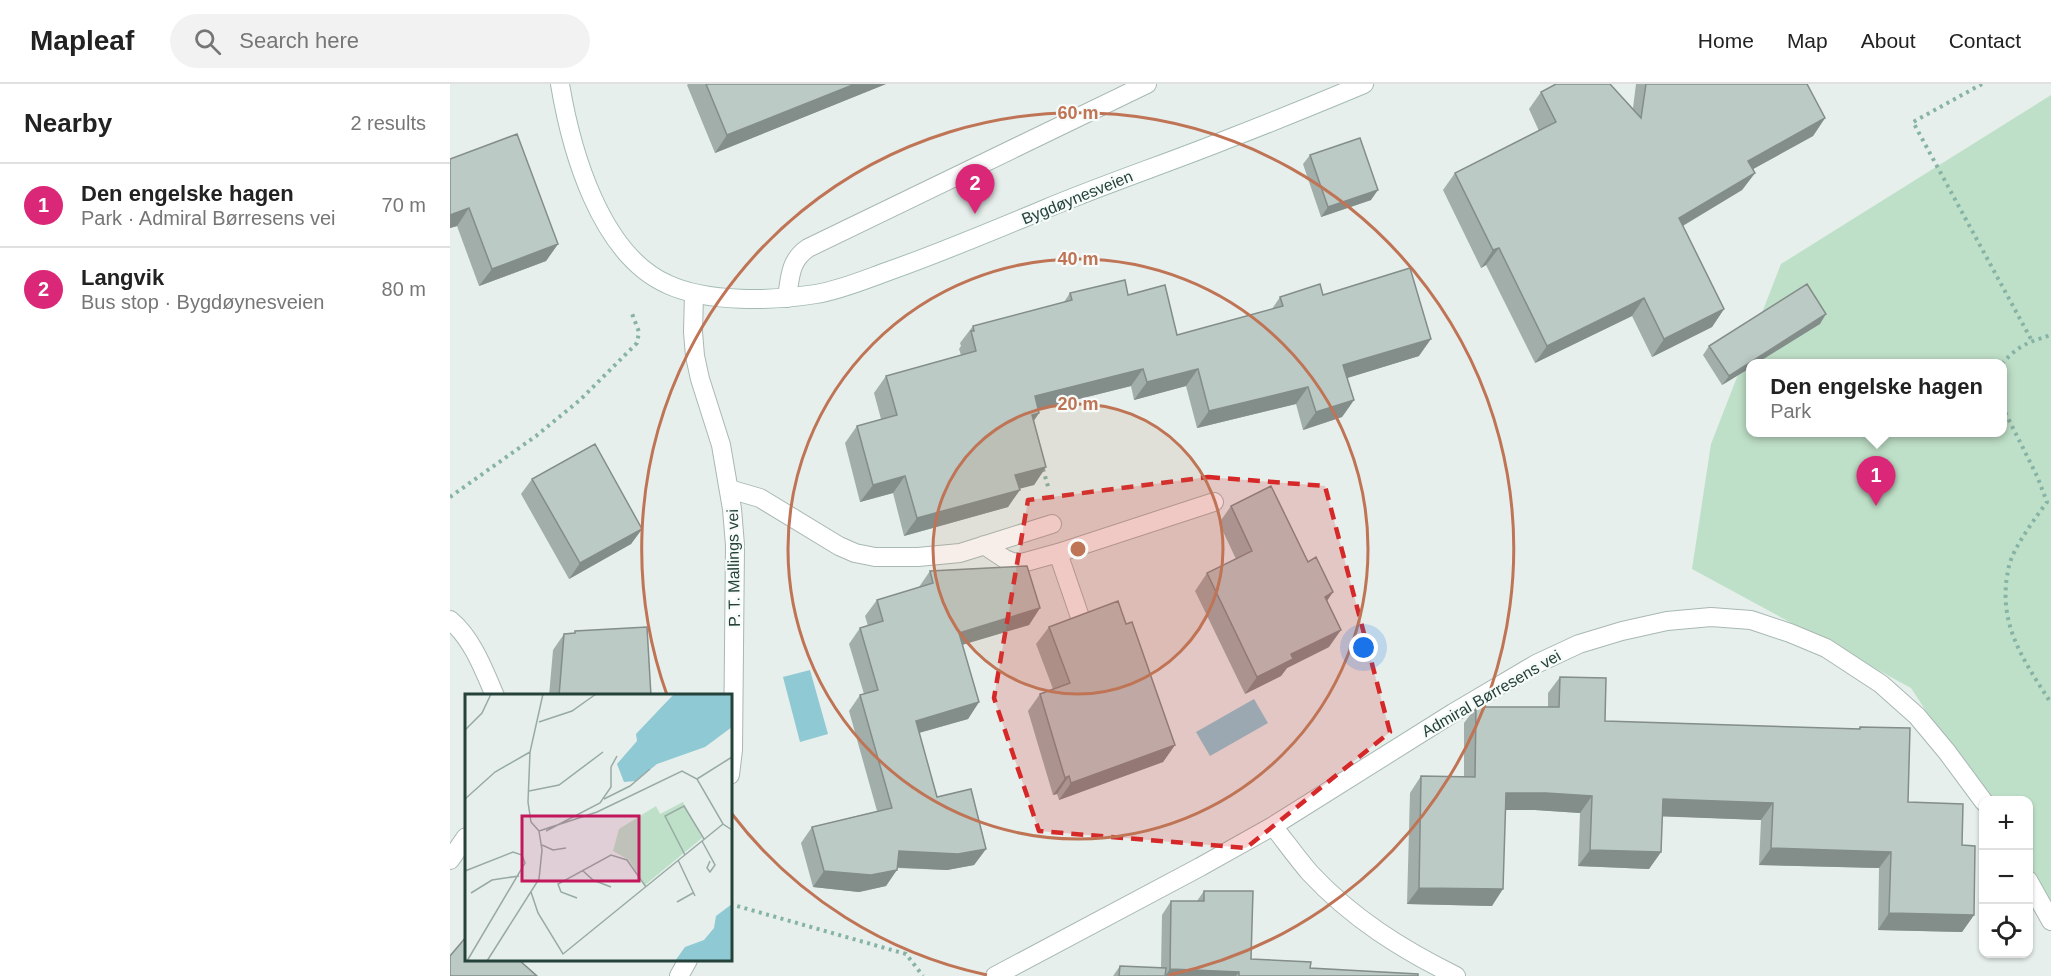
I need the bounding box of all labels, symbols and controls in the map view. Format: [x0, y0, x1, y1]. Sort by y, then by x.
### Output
search box [170, 14, 590, 68]
text: Mapleaf [30, 25, 134, 56]
icon: search [191, 25, 224, 58]
text: Search here [239, 28, 359, 53]
text: Home [1698, 29, 1754, 52]
text: Map [1787, 29, 1828, 52]
text: About [1861, 29, 1916, 52]
text: Contact [1949, 29, 2021, 52]
text: 60 m [1057, 103, 1099, 123]
text: Nearby [24, 108, 112, 138]
text: 2 results [350, 112, 426, 134]
pin: 2 [956, 164, 994, 214]
street label: Bygdøynesveien [1019, 167, 1135, 228]
text: Den engelske hagen [81, 181, 294, 206]
text: 1 [38, 194, 49, 216]
text: 70 m [382, 194, 426, 216]
text: Park · Admiral Børresens vei [81, 207, 336, 229]
text: 40 m [1057, 249, 1099, 269]
text: Langvik [81, 265, 164, 290]
text: 2 [38, 278, 49, 300]
text: 80 m [382, 278, 426, 300]
text: Bus stop · Bygdøynesveien [81, 291, 324, 313]
popup [1746, 359, 2007, 437]
text: Den engelske hagen [1770, 374, 1983, 399]
text: 20 m [1057, 394, 1099, 414]
text: Park [1770, 400, 1811, 422]
pin: 1 [1856, 456, 1896, 506]
street label: P. T. Mallings vei [724, 509, 743, 627]
centre of rings [1068, 539, 1088, 559]
your location [1349, 633, 1378, 662]
street label: Admiral Børresens vei [1419, 647, 1564, 740]
inset map [465, 694, 732, 961]
map controls [1979, 796, 2033, 958]
button: + [1979, 796, 2033, 850]
button: − [1979, 850, 2033, 904]
button: locate [1979, 904, 2033, 958]

